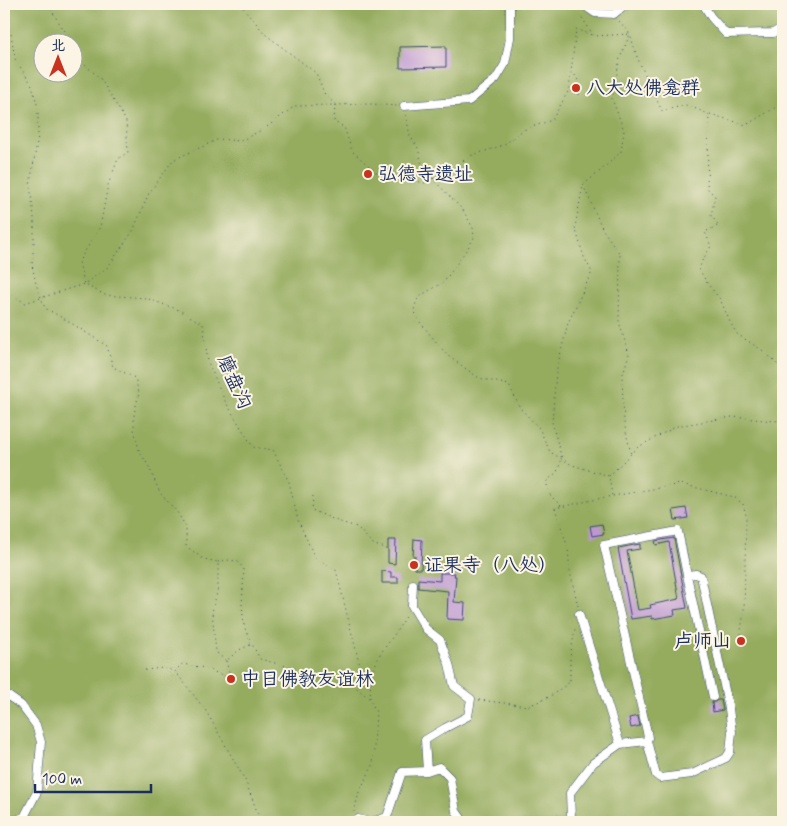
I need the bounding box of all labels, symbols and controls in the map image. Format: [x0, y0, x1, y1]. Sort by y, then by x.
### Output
north arrow [32, 32, 82, 82]
text: 北 [51, 37, 65, 55]
place label: 八大处佛龛群 [586, 76, 700, 101]
marker: 八大处佛龛群 [570, 82, 582, 94]
place label: 弘德寺遗址 [378, 162, 473, 187]
marker: 弘德寺遗址 [362, 168, 374, 180]
street label: 磨盘沟 [211, 351, 257, 413]
place label: 证果寺（八处） [424, 553, 557, 578]
marker: 证果寺（八处） [408, 559, 420, 571]
place label: 卢师山 [674, 629, 731, 654]
marker: 卢师山 [735, 635, 747, 647]
place label: 中日佛教友谊林 [241, 667, 374, 692]
marker: 中日佛教友谊林 [225, 673, 237, 685]
scale bar [35, 761, 151, 793]
text: 100 m [42, 770, 82, 790]

